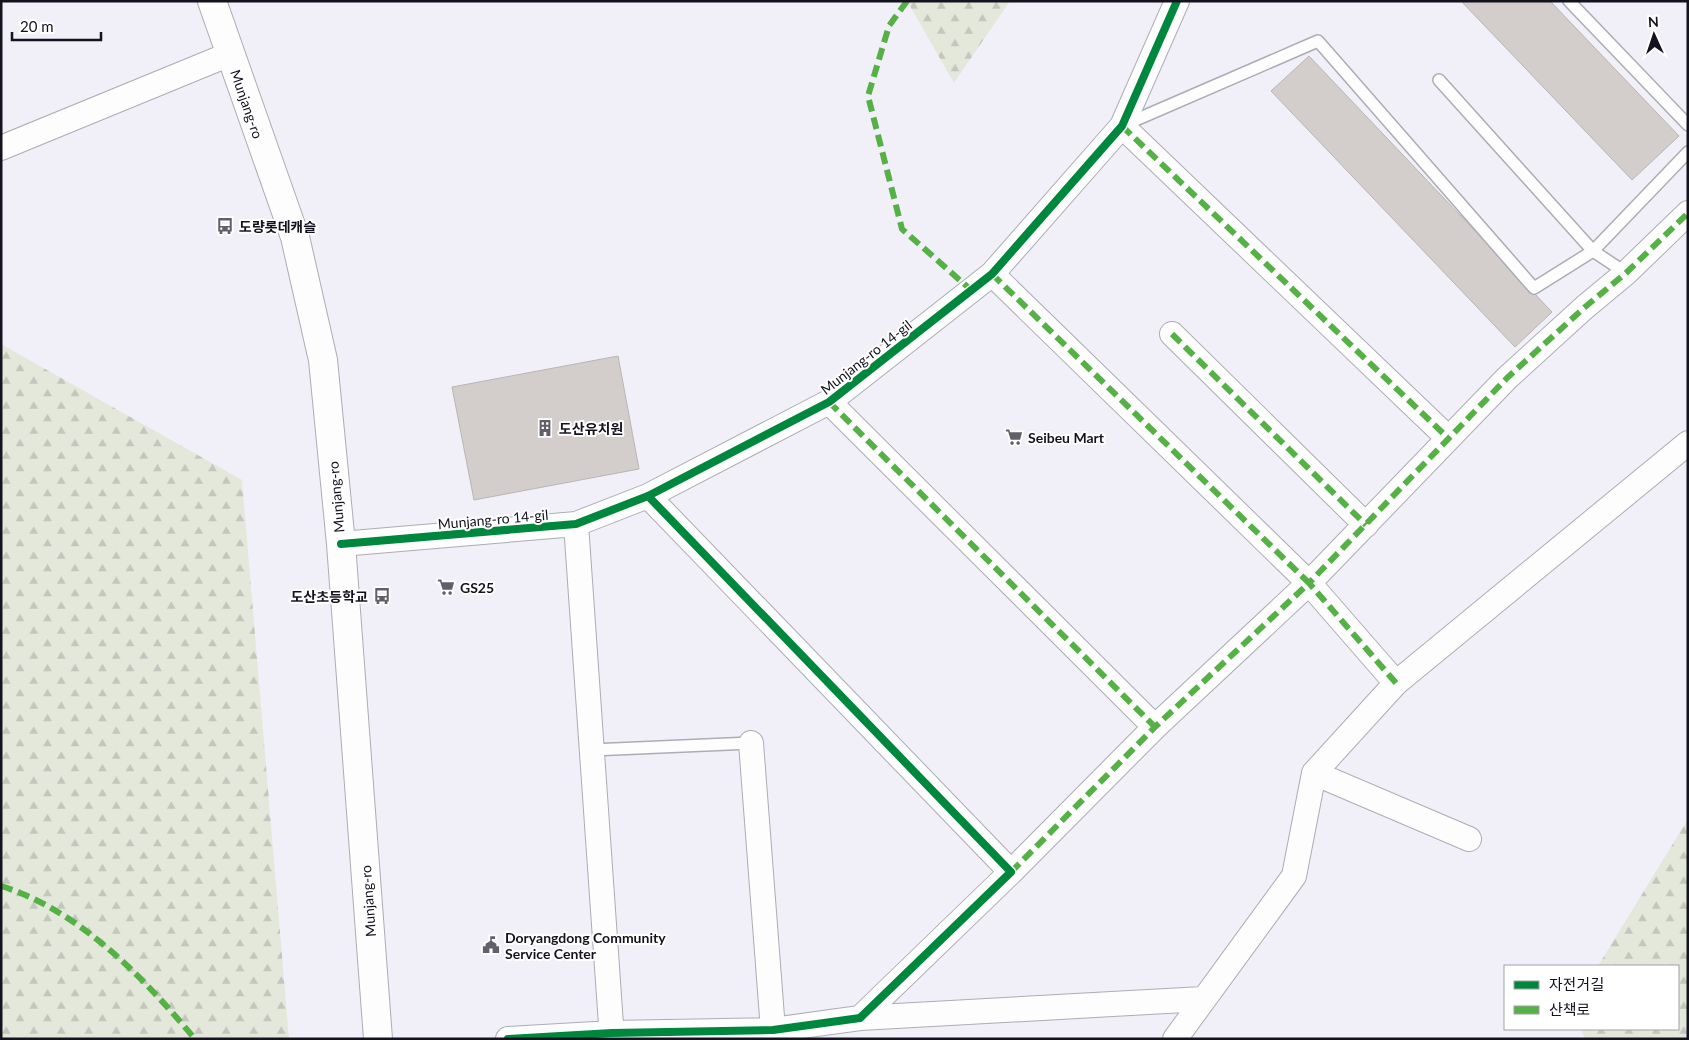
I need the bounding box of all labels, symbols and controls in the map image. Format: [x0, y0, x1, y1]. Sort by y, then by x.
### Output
scale bar [12, 10, 101, 42]
north arrow [1629, 10, 1679, 60]
text: N [1647, 13, 1659, 30]
text: 20 m [20, 17, 54, 35]
street label: Munjang-ro [227, 67, 267, 141]
bus stop icon: 도량롯데캐슬 [215, 216, 235, 236]
place label: 도량롯데캐슬 [239, 218, 316, 235]
street label: Munjang-ro 14-gil [817, 316, 915, 398]
building icon: 도산유치원 [535, 418, 555, 438]
place label: 도산유치원 [559, 420, 623, 437]
supermarket icon: Seibeu Mart [1004, 427, 1024, 447]
place label: Seibeu Mart [1028, 429, 1105, 446]
street label: Munjang-ro [324, 460, 348, 534]
street label: Munjang-ro 14-gil [437, 506, 549, 532]
supermarket icon: GS25 [436, 577, 456, 597]
place label: GS25 [460, 579, 494, 596]
bus stop icon: 도산초등학교 [372, 586, 392, 606]
place label: 도산초등학교 [291, 588, 368, 605]
street label: Munjang-ro [357, 865, 379, 937]
place label: Doryangdong Community Service Center [505, 929, 666, 962]
public building icon: Doryangdong Community Service Center [481, 935, 501, 955]
legend [1504, 965, 1679, 1030]
text: 자전거길 [1549, 975, 1604, 993]
text: 산책로 [1549, 1000, 1590, 1018]

